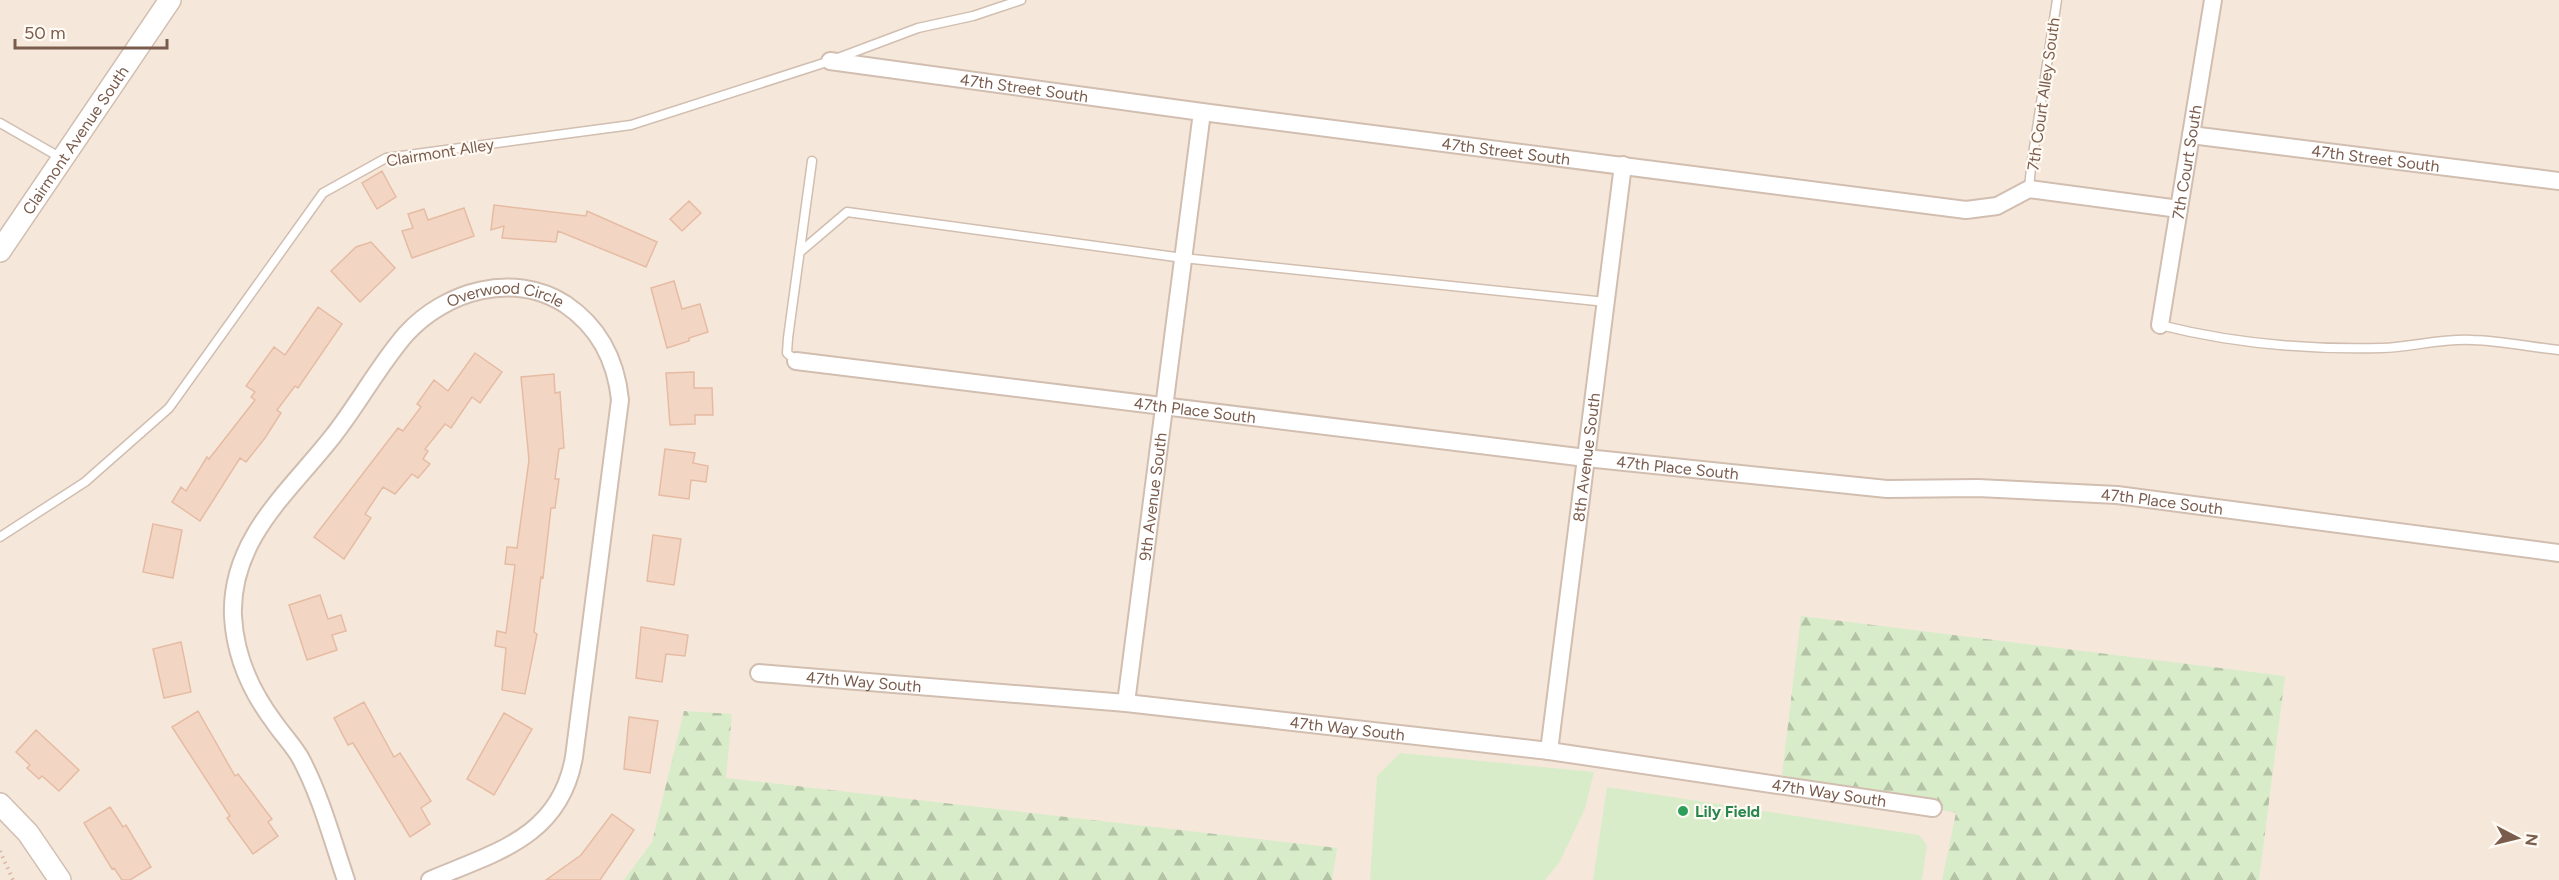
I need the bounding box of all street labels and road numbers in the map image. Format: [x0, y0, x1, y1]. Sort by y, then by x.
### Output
street label: 7th Court Alley South [2023, 16, 2064, 172]
street label: Clairmont Avenue South [19, 62, 133, 218]
street label: 47th Street South [959, 70, 1090, 106]
street label: 7th Court South [2168, 103, 2206, 221]
street label: Clairmont Alley [385, 134, 496, 170]
street label: 47th Street South [1441, 134, 1571, 169]
street label: 47th Street South [2310, 141, 2441, 176]
street label: Overwood Circle [444, 297, 564, 317]
street label: 8th Avenue South [1569, 392, 1604, 523]
street label: 47th Place South [1133, 394, 1257, 427]
street label: 9th Avenue South [1135, 431, 1171, 562]
street label: 47th Place South [1615, 452, 1740, 484]
street label: 47th Place South [2100, 485, 2224, 519]
street label: 47th Way South [805, 668, 922, 696]
street label: 47th Way South [1289, 713, 1406, 745]
street label: 47th Way South [1770, 775, 1888, 811]

